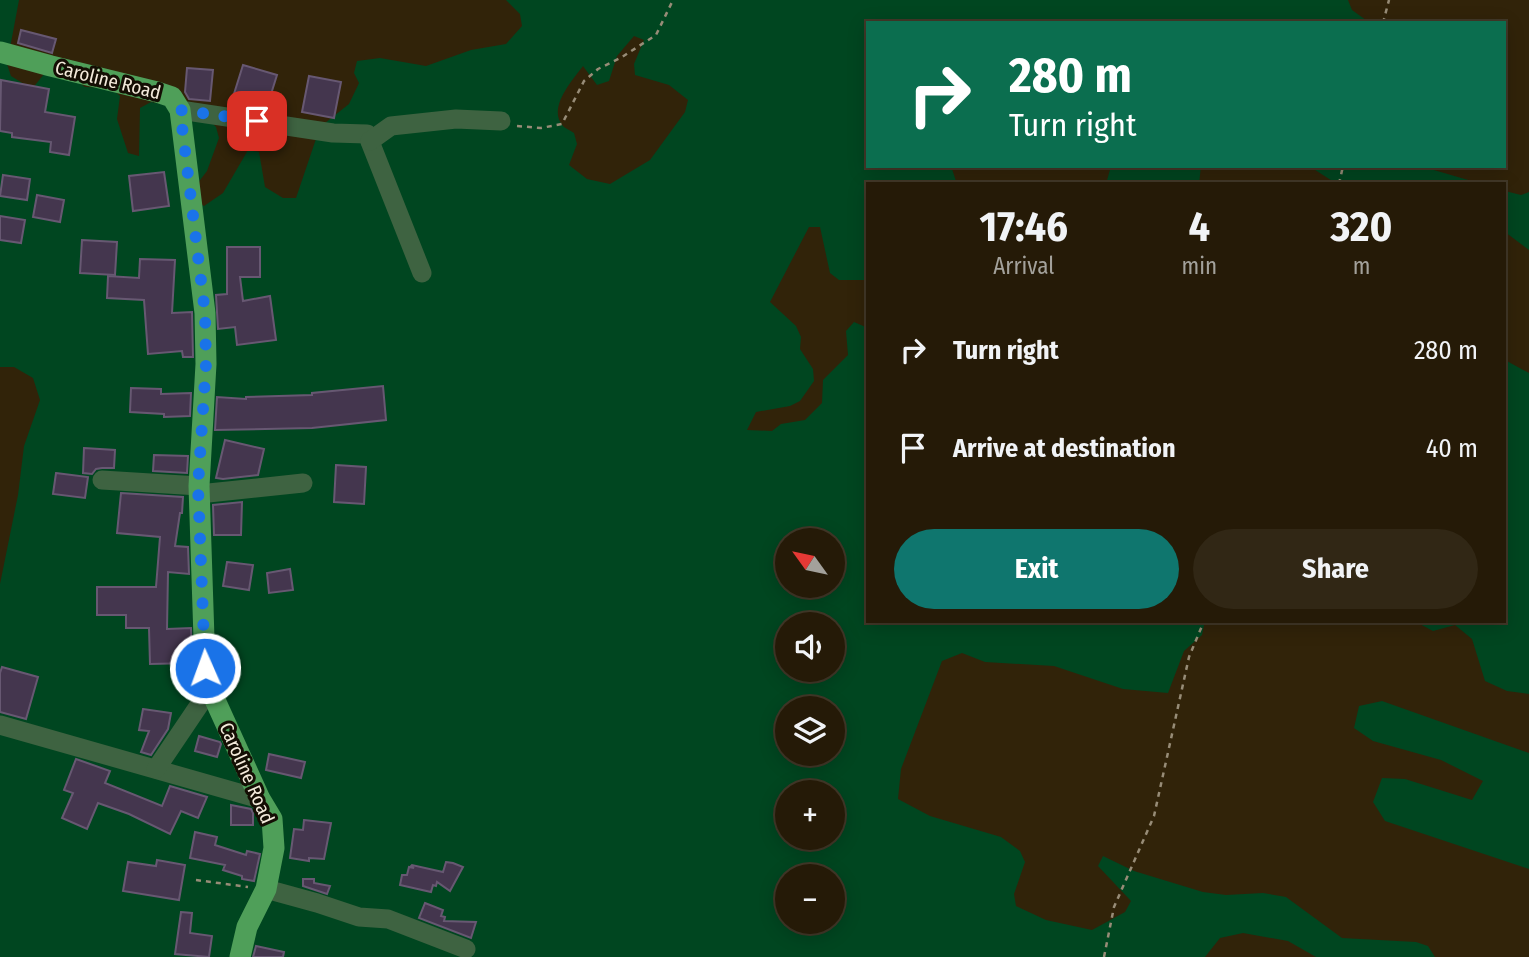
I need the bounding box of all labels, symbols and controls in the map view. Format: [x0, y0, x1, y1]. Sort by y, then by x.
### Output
text: 280 m [1009, 46, 1132, 105]
icon: right [894, 49, 985, 140]
street label: Caroline Road [53, 56, 163, 104]
pin [227, 91, 287, 151]
icon: arrive [238, 102, 276, 140]
text: Turn right [1009, 106, 1136, 144]
text: 17:46 [979, 202, 1068, 252]
text: 4 [1189, 202, 1210, 252]
text: 320 [1331, 202, 1393, 252]
text: Arrival [993, 252, 1054, 280]
text: min [1182, 252, 1217, 280]
text: m [1353, 252, 1370, 280]
icon: right [894, 331, 932, 369]
text: Turn right [953, 335, 1059, 366]
text: 280 m [1414, 335, 1478, 366]
icon: arrive [894, 429, 932, 467]
text: Arrive at destination [953, 433, 1176, 464]
text: 40 m [1426, 433, 1478, 464]
north arrow [775, 528, 845, 598]
map controls [775, 528, 845, 934]
button: Exit [894, 529, 1179, 609]
button: Share [1193, 529, 1478, 609]
button: sound [775, 612, 845, 682]
position arrow [168, 631, 242, 705]
button: layers [775, 696, 845, 766]
street label: Caroline Road [215, 719, 279, 827]
button: + [775, 780, 845, 850]
button: − [775, 864, 845, 934]

